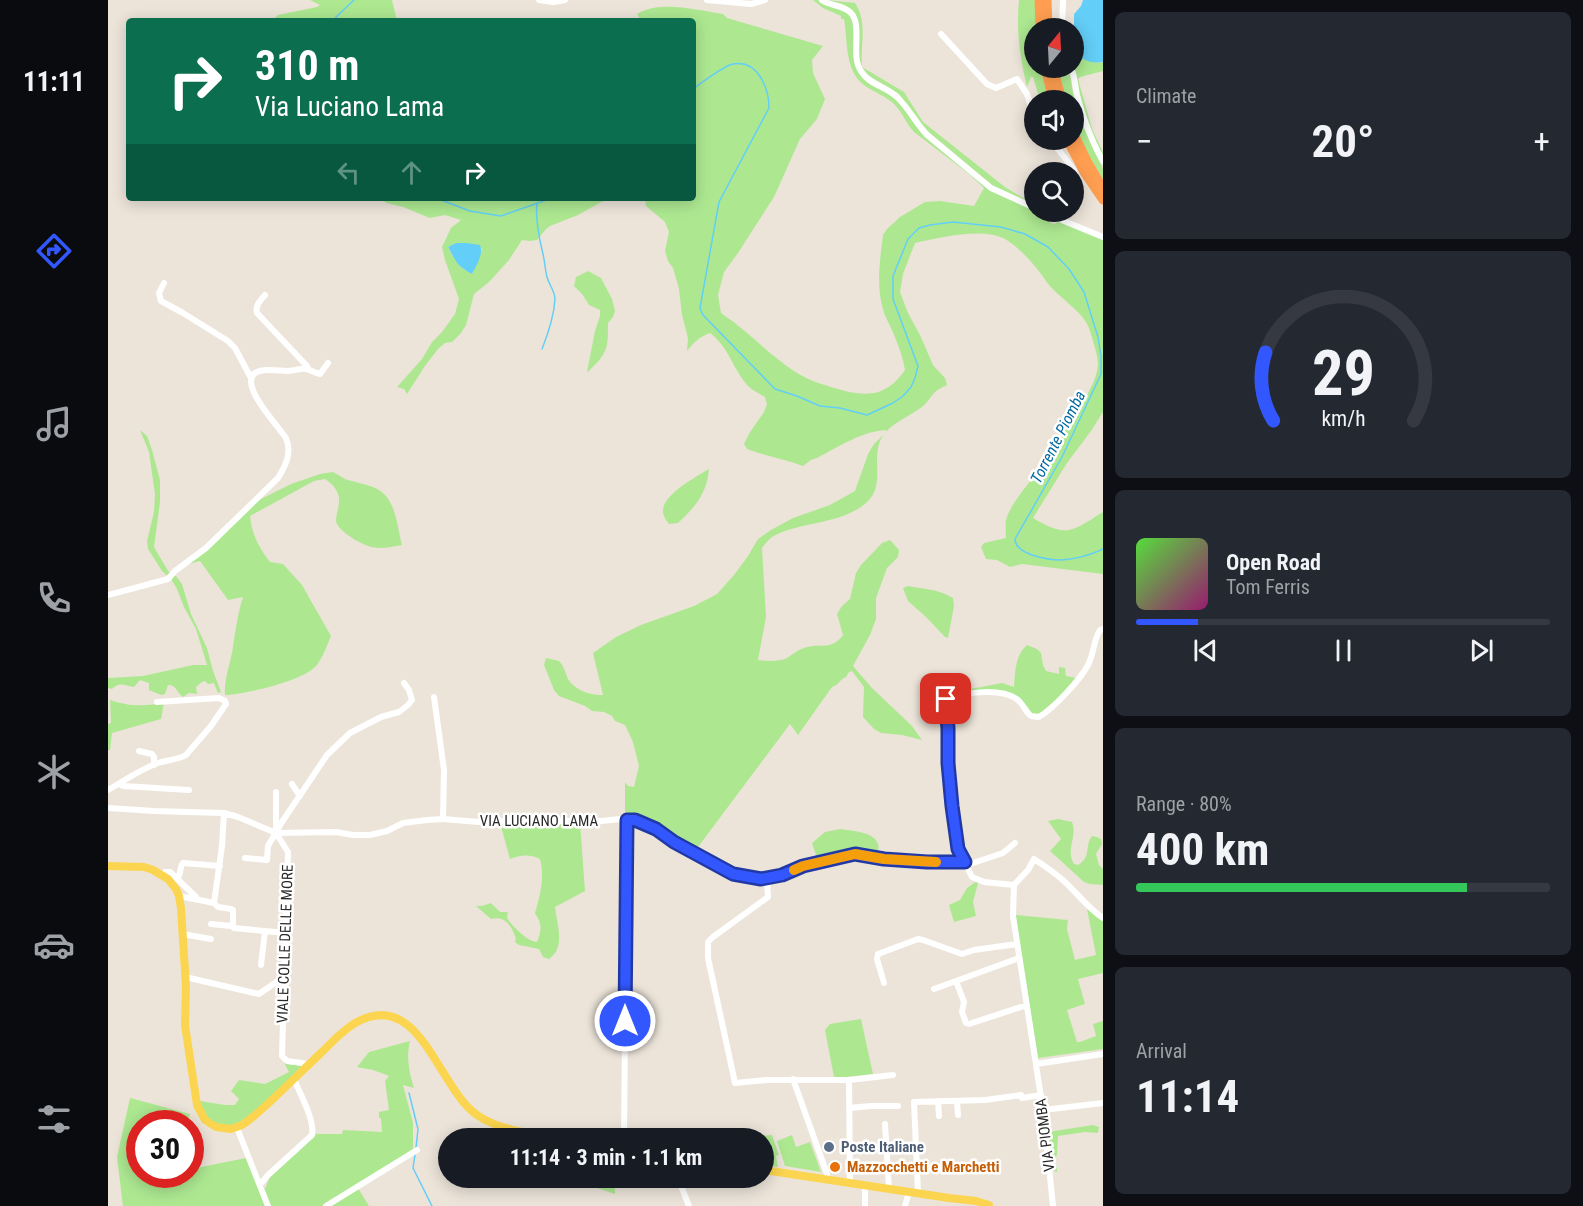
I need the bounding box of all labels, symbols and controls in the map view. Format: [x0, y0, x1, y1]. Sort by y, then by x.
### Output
north arrow [1024, 18, 1084, 78]
map controls [1024, 18, 1084, 222]
text: 310 m [255, 41, 360, 90]
icon: right [156, 42, 234, 120]
text: 11:11 [23, 66, 85, 98]
text: Climate [1136, 84, 1196, 108]
button: sound [1024, 90, 1084, 150]
text: Via Luciano Lama [255, 91, 444, 123]
text: 20° [1312, 115, 1375, 168]
text: − [1136, 122, 1153, 161]
text: + [1534, 122, 1550, 161]
icon: left [332, 156, 365, 189]
icon: ahead [395, 156, 428, 189]
icon: right [458, 156, 491, 189]
button: search [1024, 162, 1084, 222]
icon: directions [33, 230, 75, 272]
text: 29 [1311, 337, 1375, 410]
water label: Torrente Piomba [1027, 387, 1089, 487]
icon: music [33, 403, 75, 445]
text: km/h [1321, 407, 1365, 432]
text: Open Road [1226, 550, 1321, 575]
text: Tom Ferris [1226, 575, 1310, 599]
icon: phone [33, 577, 75, 619]
icon: previous [1189, 634, 1222, 667]
icon: pause [1327, 634, 1360, 667]
icon: next [1465, 634, 1498, 667]
pin [920, 673, 971, 724]
icon: arrive [929, 682, 962, 715]
icon: climate [33, 751, 75, 793]
text: Range · 80% [1136, 792, 1232, 816]
street label: VIA LUCIANO LAMA [480, 812, 599, 830]
text: 400 km [1136, 823, 1269, 876]
street label: VIALE COLLE DELLE MORE [273, 864, 297, 1024]
icon: car [33, 924, 75, 966]
position arrow [593, 989, 657, 1053]
text: Arrival [1136, 1039, 1187, 1063]
text: 11:14 [1136, 1070, 1239, 1123]
street label: VIA PIOMBA [1032, 1097, 1058, 1173]
icon: filters [33, 1098, 75, 1140]
speed limit sign: 30 [126, 1110, 204, 1188]
place label: Poste Italiane [841, 1138, 924, 1156]
marker: Poste Italiane [822, 1140, 836, 1154]
text: 11:14 · 3 min · 1.1 km [510, 1145, 702, 1170]
place label: Mazzocchetti e Marchetti [847, 1158, 1000, 1176]
marker: Mazzocchetti e Marchetti [828, 1160, 842, 1174]

